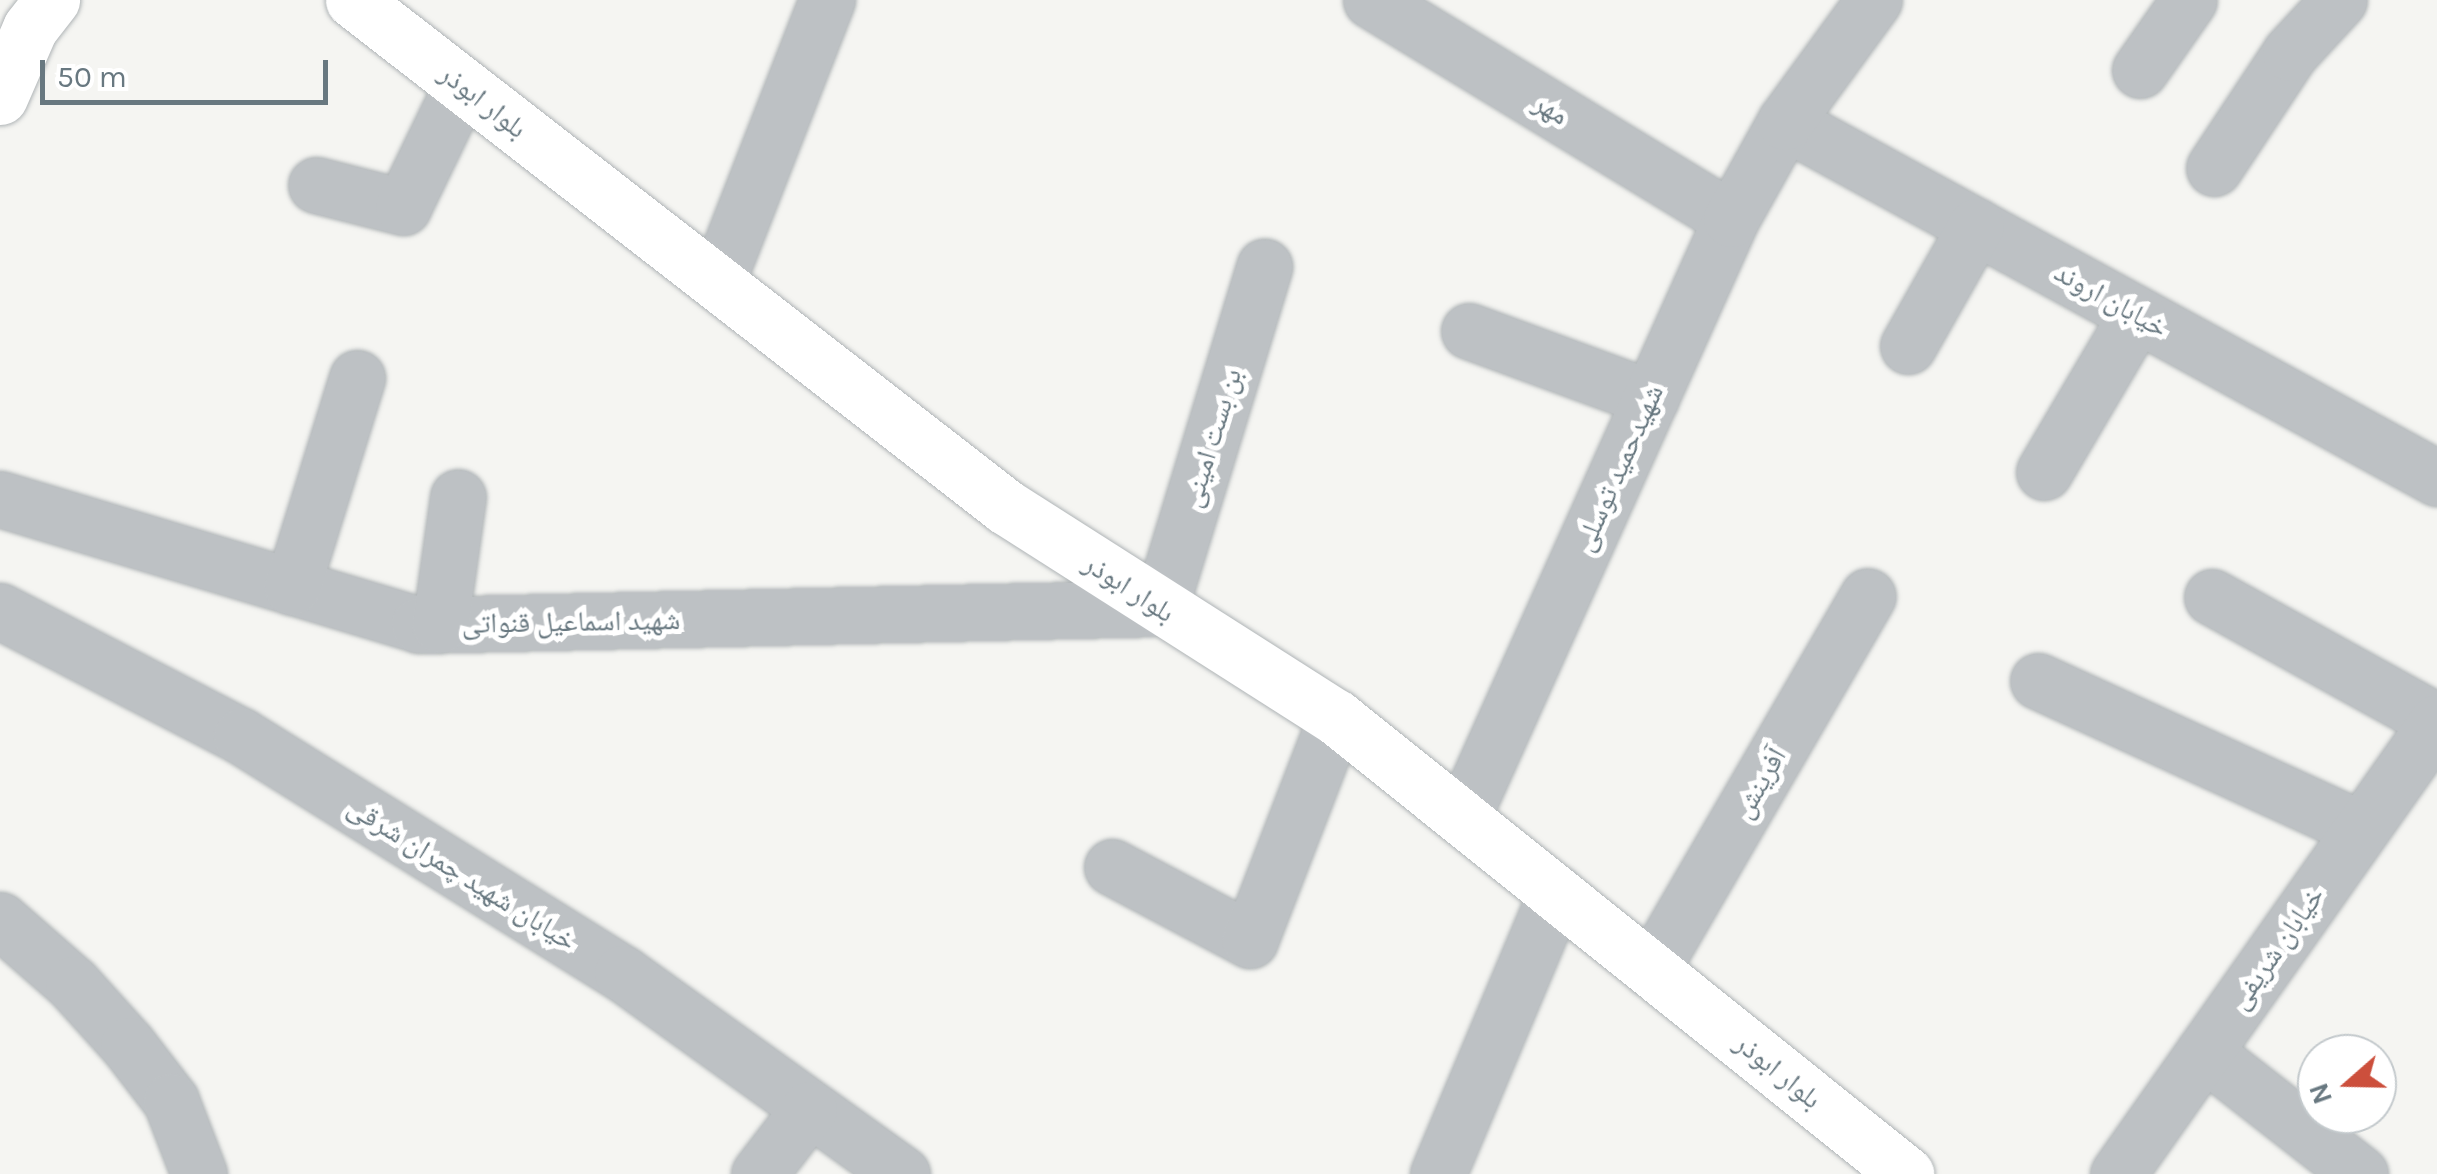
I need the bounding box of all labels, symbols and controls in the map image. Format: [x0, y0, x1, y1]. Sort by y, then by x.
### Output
scale bar [45, 40, 332, 102]
street label: بلوار ابوذر [433, 56, 533, 146]
text: 50 m [57, 59, 127, 95]
street label: مهر [1527, 86, 1575, 132]
street label: خیابان اروند [2048, 255, 2174, 345]
street label: بن بست امینی [1175, 365, 1249, 511]
street label: شهیدحمید توسلی [1567, 379, 1671, 557]
street label: بلوار ابوذر [1077, 546, 1181, 630]
street label: شهید اسماعیل قنواتی [461, 603, 681, 641]
street label: آفرینش [1726, 742, 1794, 824]
street label: خیابان شهید چمران شرقی [342, 790, 582, 958]
street label: خیابان شریفی [2222, 880, 2332, 1016]
street label: بلوار ابوذر [1728, 1026, 1828, 1116]
north arrow [2297, 1034, 2397, 1134]
text: N [2301, 1079, 2339, 1109]

